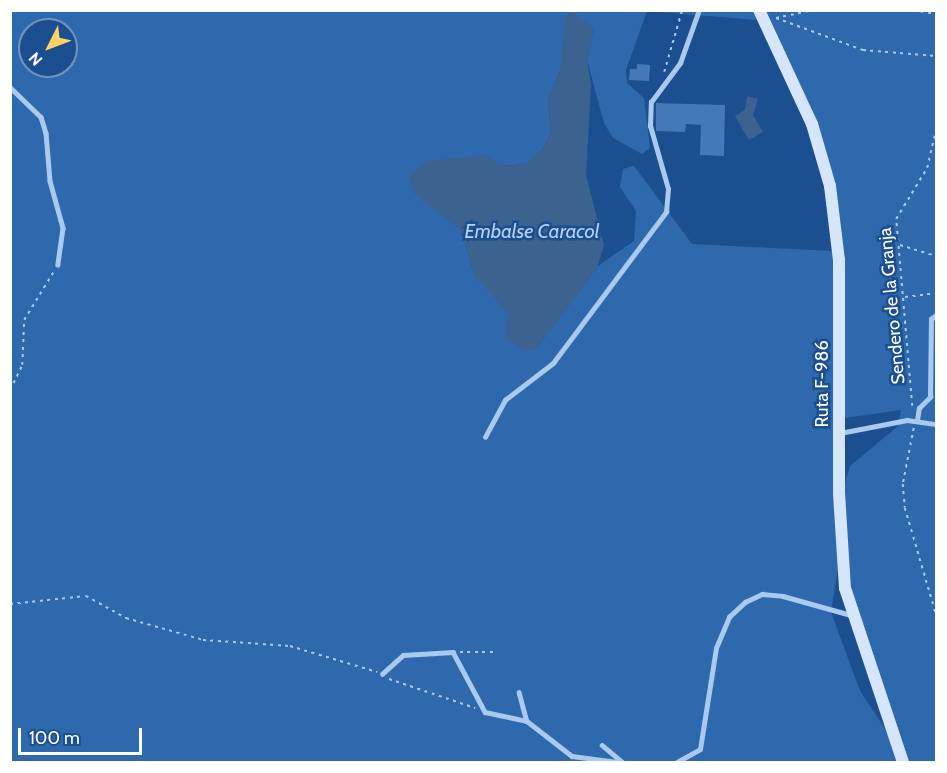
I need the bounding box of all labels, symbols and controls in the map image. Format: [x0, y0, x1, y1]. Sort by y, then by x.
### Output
north arrow [18, 18, 78, 78]
text: N [25, 48, 47, 70]
water label: Embalse Caracol [464, 219, 600, 243]
street label: Sendero de la Granja [874, 227, 910, 385]
street label: Ruta F-986 [811, 340, 833, 428]
scale bar [21, 716, 146, 754]
text: 100 m [29, 727, 80, 749]

